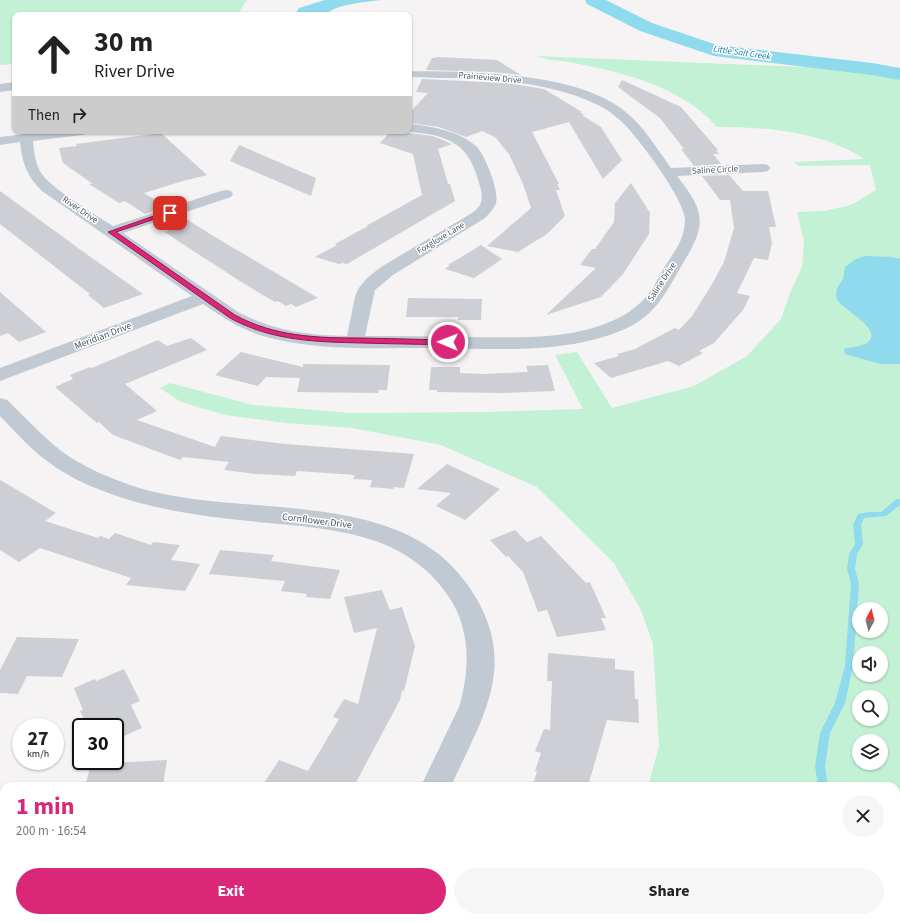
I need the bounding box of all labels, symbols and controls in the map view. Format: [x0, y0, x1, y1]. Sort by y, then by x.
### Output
text: 30 m [94, 22, 153, 62]
icon: ahead [28, 28, 80, 80]
water label: Little Salt Creek [713, 43, 772, 64]
text: River Drive [94, 59, 175, 84]
street label: Prairieview Drive [458, 69, 523, 87]
icon: right [68, 104, 90, 126]
text: Then [28, 105, 60, 126]
street label: Saline Circle [692, 162, 739, 178]
street label: River Drive [60, 193, 101, 227]
pin [153, 196, 187, 230]
icon: arrive [159, 202, 181, 224]
street label: Foxglove Lane [415, 218, 468, 257]
street label: Saline Drive [644, 259, 680, 304]
street label: Meridian Drive [72, 319, 134, 353]
position arrow [427, 321, 469, 363]
street label: Cornflower Drive [281, 510, 353, 532]
north arrow [852, 602, 888, 638]
map controls [852, 602, 888, 770]
button: sound [852, 646, 888, 682]
button: search [852, 690, 888, 726]
speed limit sign: 30 [72, 718, 124, 770]
text: 27 [27, 725, 49, 753]
button: layers [852, 734, 888, 770]
text: km/h [27, 747, 49, 761]
text: 1 min [16, 789, 74, 824]
button: close [842, 795, 884, 837]
text: 200 m · 16:54 [16, 822, 86, 840]
button: Exit [16, 868, 446, 914]
button: Share [454, 868, 884, 914]

